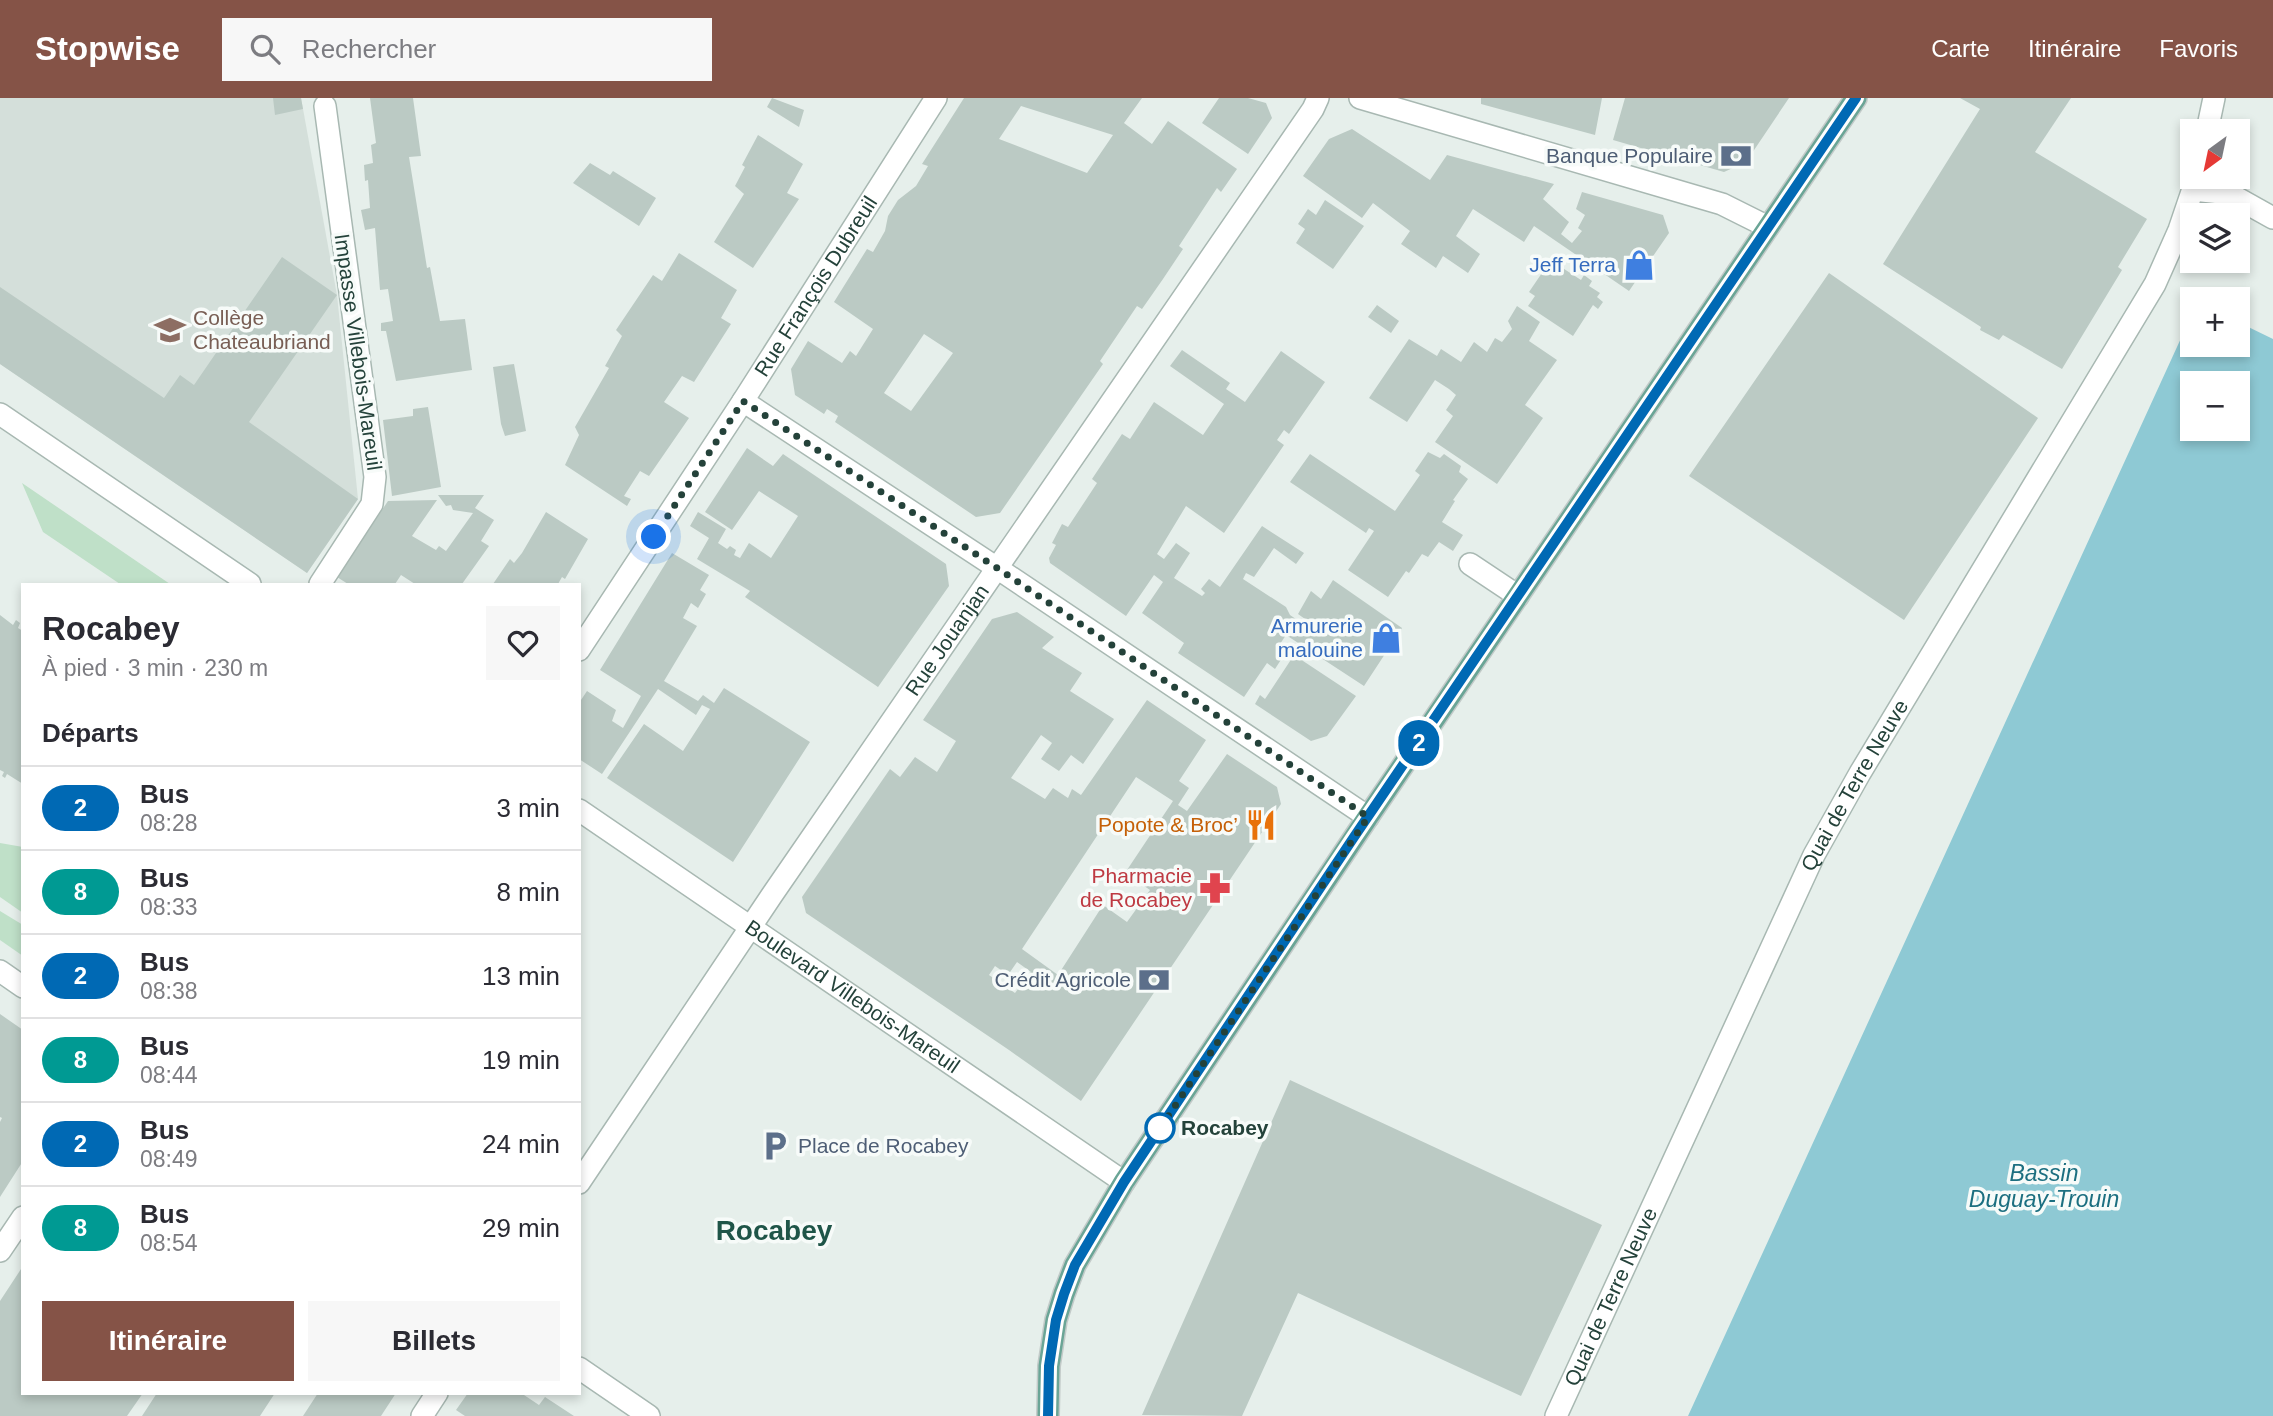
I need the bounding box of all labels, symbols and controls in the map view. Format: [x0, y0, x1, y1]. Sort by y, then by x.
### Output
search box [222, 18, 712, 81]
text: Stopwise [35, 30, 180, 67]
icon: search [246, 30, 284, 68]
text: Rechercher [302, 34, 436, 64]
text: Carte [1931, 35, 1990, 62]
text: Itinéraire [2028, 35, 2121, 62]
text: Favoris [2159, 35, 2238, 62]
north arrow [2180, 119, 2250, 189]
map controls [2180, 119, 2250, 441]
bank icon: Banque Populaire [1719, 139, 1753, 173]
place label: Banque Populaire [1546, 144, 1713, 167]
street label: Rue François Dubreuil [750, 192, 881, 380]
button: layers [2180, 203, 2250, 273]
street label: Impasse Villebois-Mareuil [330, 232, 387, 472]
shop icon: Jeff Terra [1622, 248, 1656, 282]
place label: Jeff Terra [1529, 253, 1616, 276]
button: + [2180, 287, 2250, 357]
place label: Collège Chateaubriand [193, 306, 331, 353]
school or university icon: Collège Chateaubriand [153, 313, 187, 347]
button: − [2180, 371, 2250, 441]
your location [636, 519, 671, 554]
street label: Rue Jouanjan [901, 580, 993, 700]
button: heart [486, 606, 560, 680]
text: Rocabey [42, 610, 180, 647]
place label: Armurerie malouine [1271, 614, 1363, 661]
shop icon: Armurerie malouine [1369, 621, 1403, 655]
text: À pied · 3 min · 230 m [42, 655, 268, 681]
street label: Quai de Terre Neuve [1796, 696, 1912, 874]
text: Départs [42, 718, 139, 748]
line badge: 2 [1396, 720, 1442, 766]
text: 2 [1412, 729, 1426, 756]
text: Bus [140, 779, 189, 809]
text: 3 min [496, 793, 560, 823]
text: 2 [74, 794, 87, 821]
restaurant icon: Popote & Broc’ [1244, 808, 1278, 842]
text: 08:28 [140, 810, 198, 836]
place label: Popote & Broc’ [1098, 813, 1238, 836]
text: Bus [140, 863, 189, 893]
place label: Pharmacie de Rocabey [1080, 864, 1192, 911]
pharmacy icon: Pharmacie de Rocabey [1198, 871, 1232, 905]
text: 8 min [496, 877, 560, 907]
text: 8 [74, 878, 87, 905]
text: 08:33 [140, 894, 198, 920]
street label: Boulevard Villebois-Mareuil [741, 915, 964, 1077]
text: Bus [140, 947, 189, 977]
text: 13 min [482, 961, 560, 991]
text: 2 [74, 962, 87, 989]
bank icon: Crédit Agricole [1137, 963, 1171, 997]
place label: Crédit Agricole [994, 968, 1131, 991]
text: 08:38 [140, 978, 198, 1004]
text: Bus [140, 1031, 189, 1061]
text: 19 min [482, 1045, 560, 1075]
text: 8 [74, 1046, 87, 1073]
text: 08:44 [140, 1062, 198, 1088]
marker: Rocabey [1145, 1113, 1175, 1143]
text: Bus [140, 1115, 189, 1145]
place label: Rocabey [1181, 1116, 1269, 1139]
text: 24 min [482, 1129, 560, 1159]
parking icon: Place de Rocabey [758, 1129, 792, 1163]
text: 2 [74, 1130, 87, 1157]
place label: Place de Rocabey [798, 1134, 969, 1157]
text: 08:49 [140, 1146, 198, 1172]
water label: Bassin Duguay-Trouin [1969, 1160, 2119, 1212]
text: Bus [140, 1199, 189, 1229]
street label: Quai de Terre Neuve [1559, 1204, 1661, 1389]
text: 29 min [482, 1213, 560, 1243]
text: 8 [74, 1214, 87, 1241]
district label: Rocabey [716, 1215, 833, 1246]
text: 08:54 [140, 1230, 198, 1256]
button: Itinéraire [42, 1301, 294, 1381]
button: Billets [308, 1301, 560, 1381]

